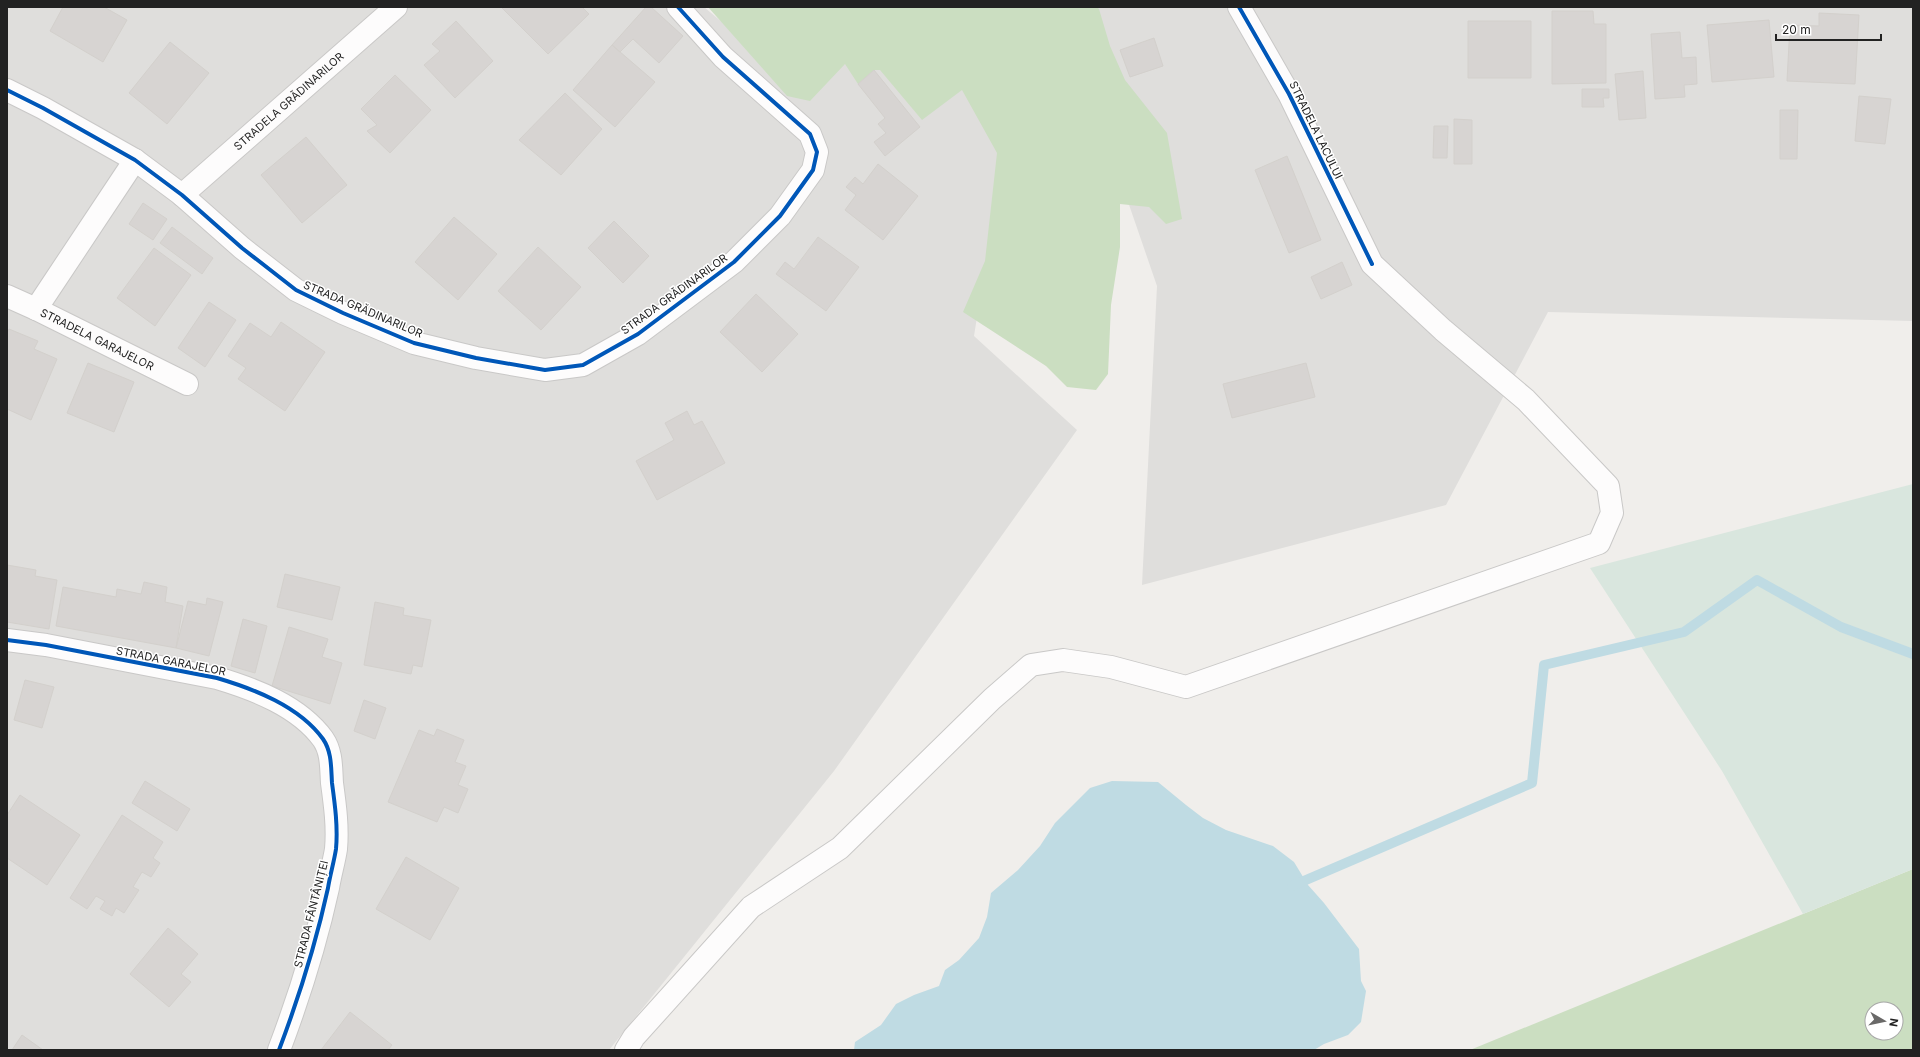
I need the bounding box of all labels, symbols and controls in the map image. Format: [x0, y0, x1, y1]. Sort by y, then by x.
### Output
scale bar [1776, 16, 1881, 42]
text: 20 m [1782, 22, 1811, 37]
street label: STRADELA GRĂDINARILOR [231, 49, 346, 153]
street label: STRADELA LACULUI [1286, 79, 1346, 181]
street label: STRADA GRĂDINARILOR [618, 251, 730, 337]
street label: STRADA GRĂDINARILOR [301, 278, 425, 340]
street label: STRADELA GARAJELOR [38, 305, 156, 373]
street label: STRADA GARAJELOR [115, 643, 227, 679]
street label: STRADA FÂNTÂNIȚEI [291, 859, 331, 969]
north arrow [1864, 1001, 1904, 1041]
text: N [1886, 1017, 1901, 1028]

